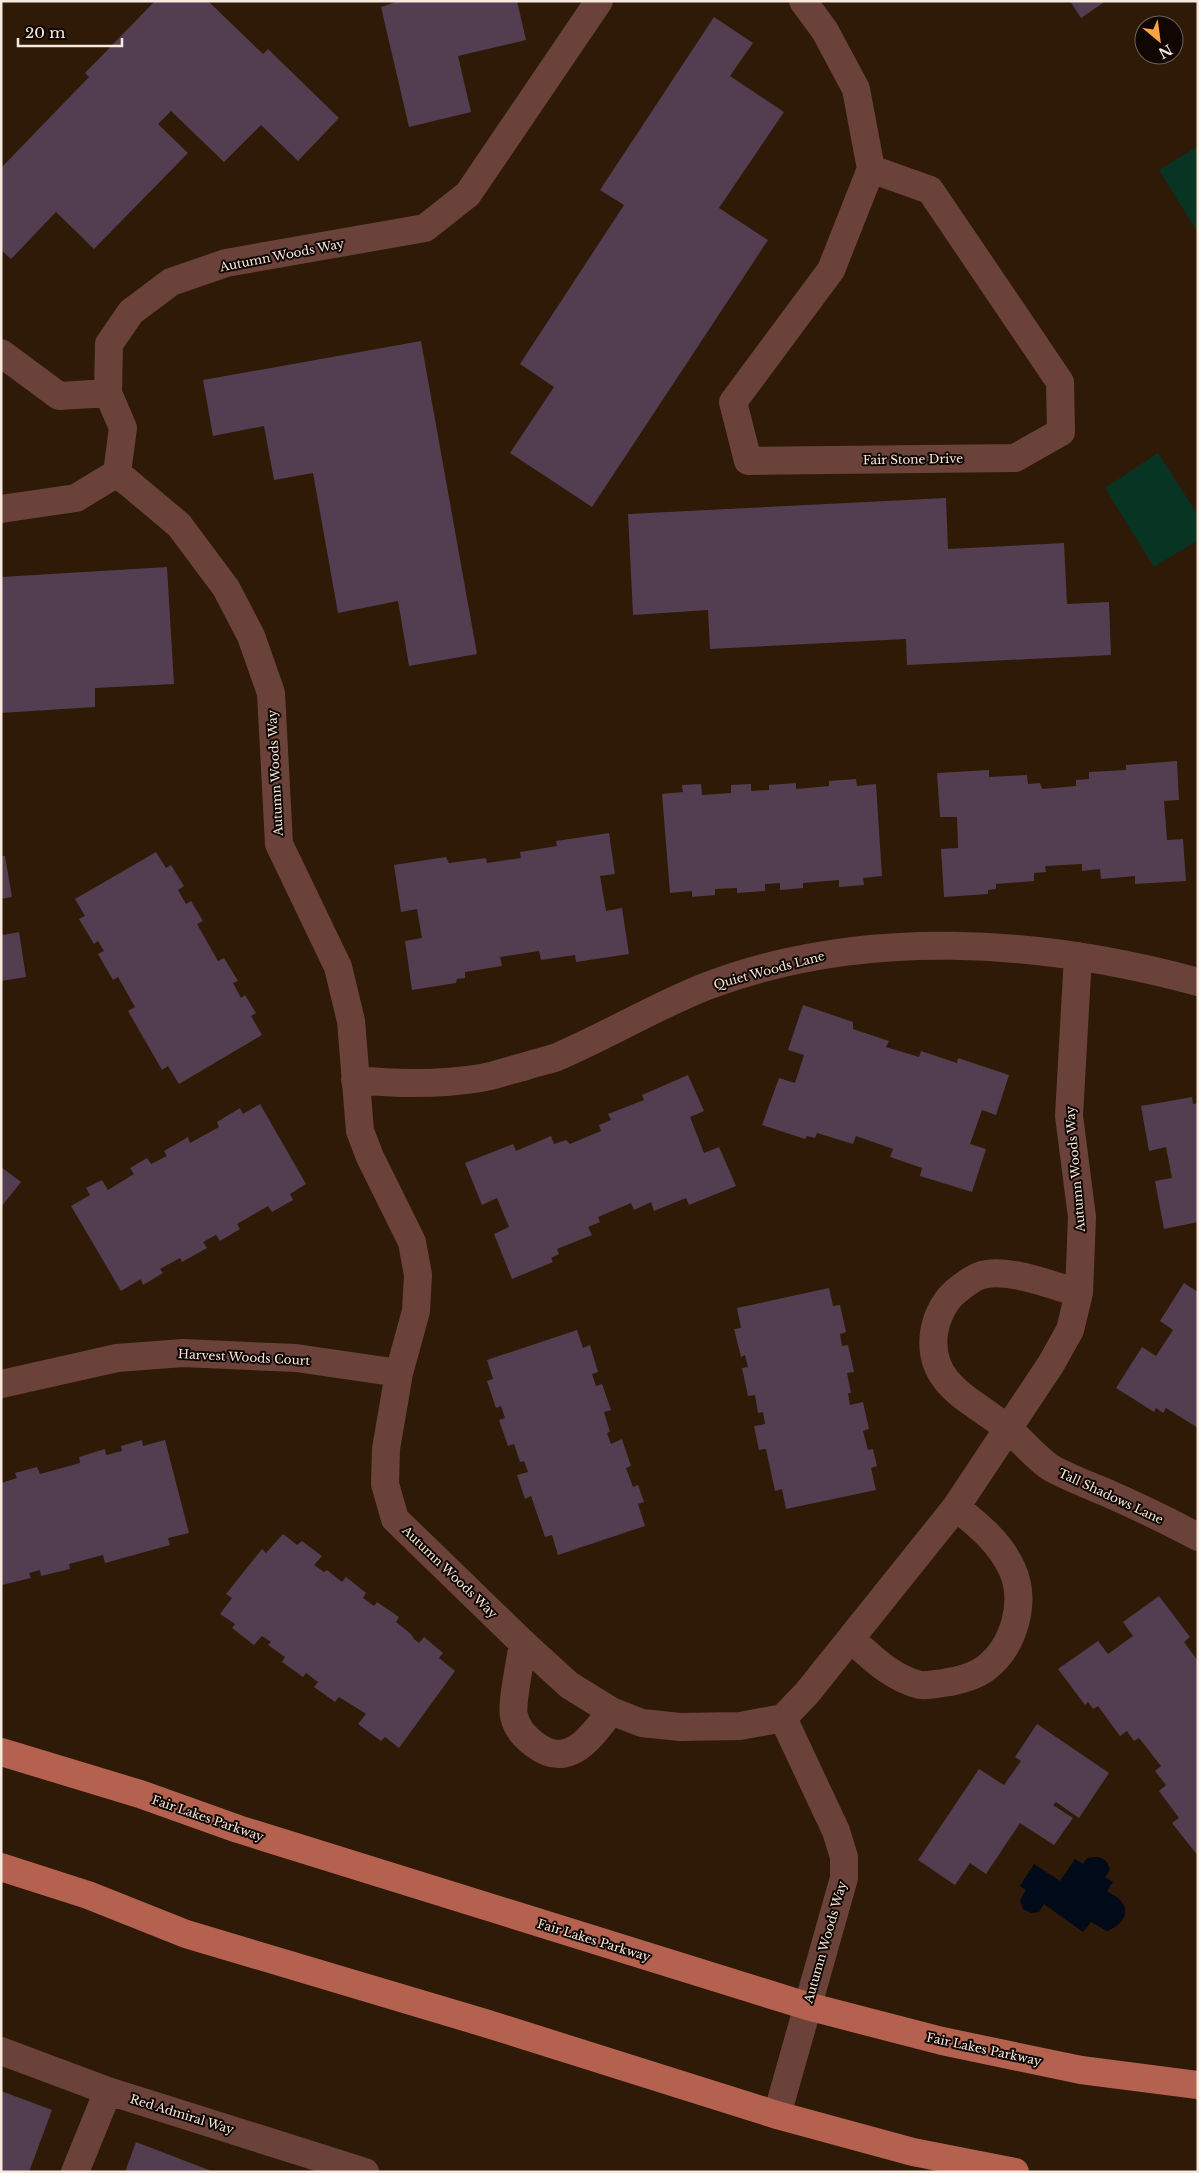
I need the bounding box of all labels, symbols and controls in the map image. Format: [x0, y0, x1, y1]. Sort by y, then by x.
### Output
scale bar [18, 15, 121, 47]
north arrow [1134, 15, 1184, 65]
text: 20 m [25, 23, 65, 42]
text: N [1155, 40, 1175, 62]
street label: Autumn Woods Way [218, 236, 346, 275]
street label: Fair Stone Drive [863, 451, 963, 467]
street label: Autumn Woods Way [264, 709, 286, 837]
street label: Quiet Woods Lane [712, 948, 826, 992]
street label: Autumn Woods Way [1062, 1105, 1088, 1234]
street label: Harvest Woods Court [178, 1346, 311, 1368]
street label: Tall Shadows Lane [1056, 1465, 1166, 1527]
street label: Autumn Woods Way [399, 1522, 501, 1622]
street label: Fair Lakes Parkway [150, 1792, 266, 1844]
street label: Autumn Woods Way [800, 1879, 850, 2006]
street label: Fair Lakes Parkway [536, 1916, 653, 1964]
street label: Fair Lakes Parkway [925, 2029, 1043, 2069]
street label: Red Admiral Way [128, 2091, 236, 2137]

